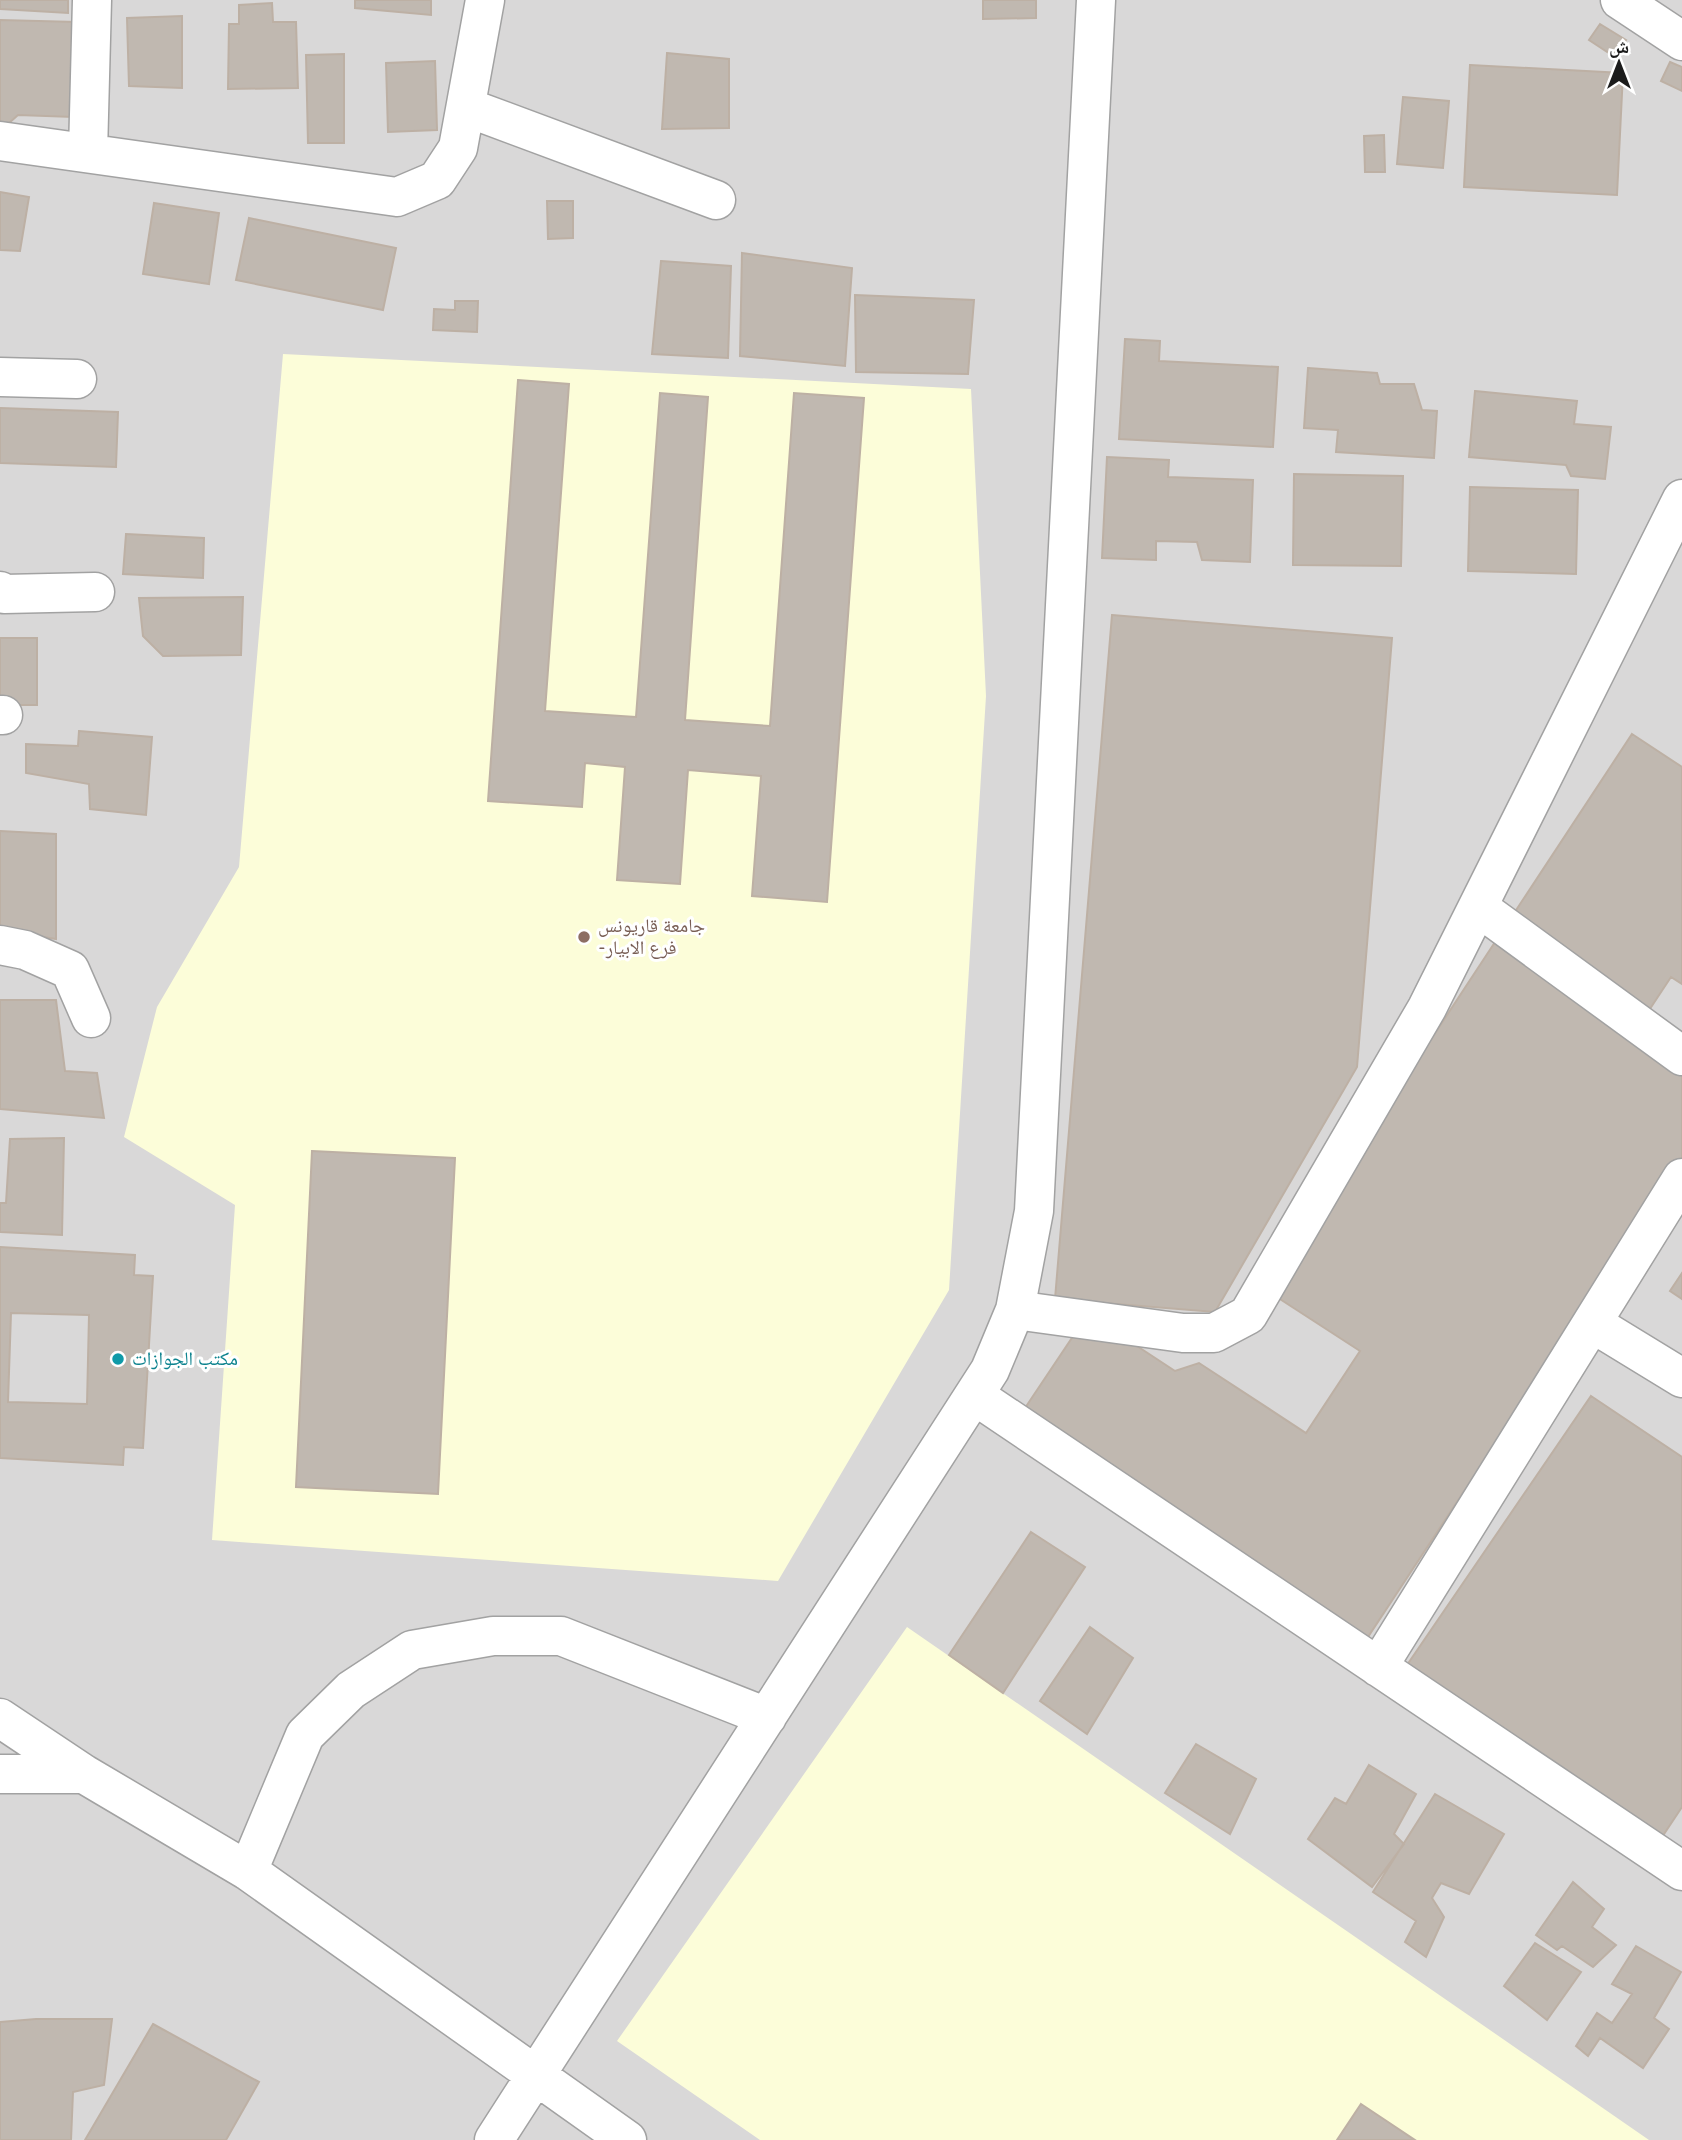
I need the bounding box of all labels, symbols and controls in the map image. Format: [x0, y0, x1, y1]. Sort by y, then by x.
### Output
north arrow [1584, 28, 1654, 98]
text: ش [1609, 36, 1629, 58]
place label: جامعة قاريونس -فرع الابيار [598, 915, 705, 959]
marker: جامعة قاريونس -فرع الابيار [576, 929, 592, 945]
place label: مكتب الجوازات [132, 1348, 238, 1370]
marker: مكتب الجوازات [110, 1351, 126, 1367]

